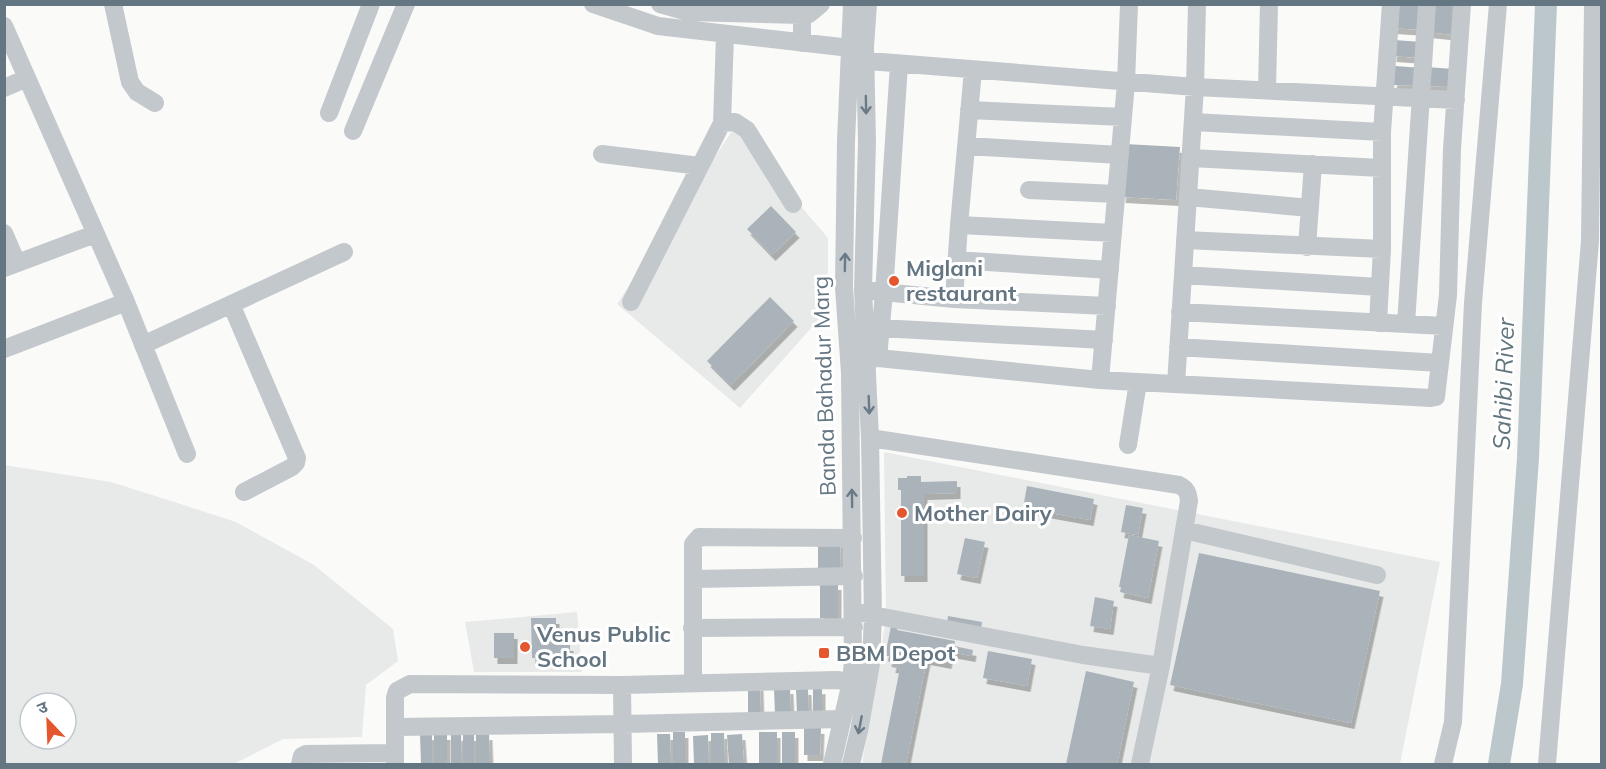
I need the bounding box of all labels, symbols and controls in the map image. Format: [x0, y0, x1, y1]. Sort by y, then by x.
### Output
one-way arrow [861, 94, 872, 114]
one-way arrow [839, 252, 851, 272]
place label: Miglani restaurant [906, 254, 1016, 307]
marker: Miglani restaurant [887, 274, 901, 288]
street label: Banda Bahadur Marg [806, 275, 842, 497]
water label: Sahibi River [1486, 316, 1520, 451]
one-way arrow [863, 394, 875, 414]
one-way arrow [846, 489, 858, 509]
place label: Mother Dairy [914, 499, 1052, 527]
marker: Mother Dairy [895, 506, 909, 520]
place label: Venus Public School [536, 620, 671, 673]
place label: BBM Depot [836, 639, 955, 667]
marker: Venus Public School [518, 640, 532, 654]
marker: BBM Depot [817, 646, 831, 660]
north arrow [18, 691, 78, 751]
text: उ [34, 696, 51, 718]
one-way arrow [854, 714, 865, 734]

